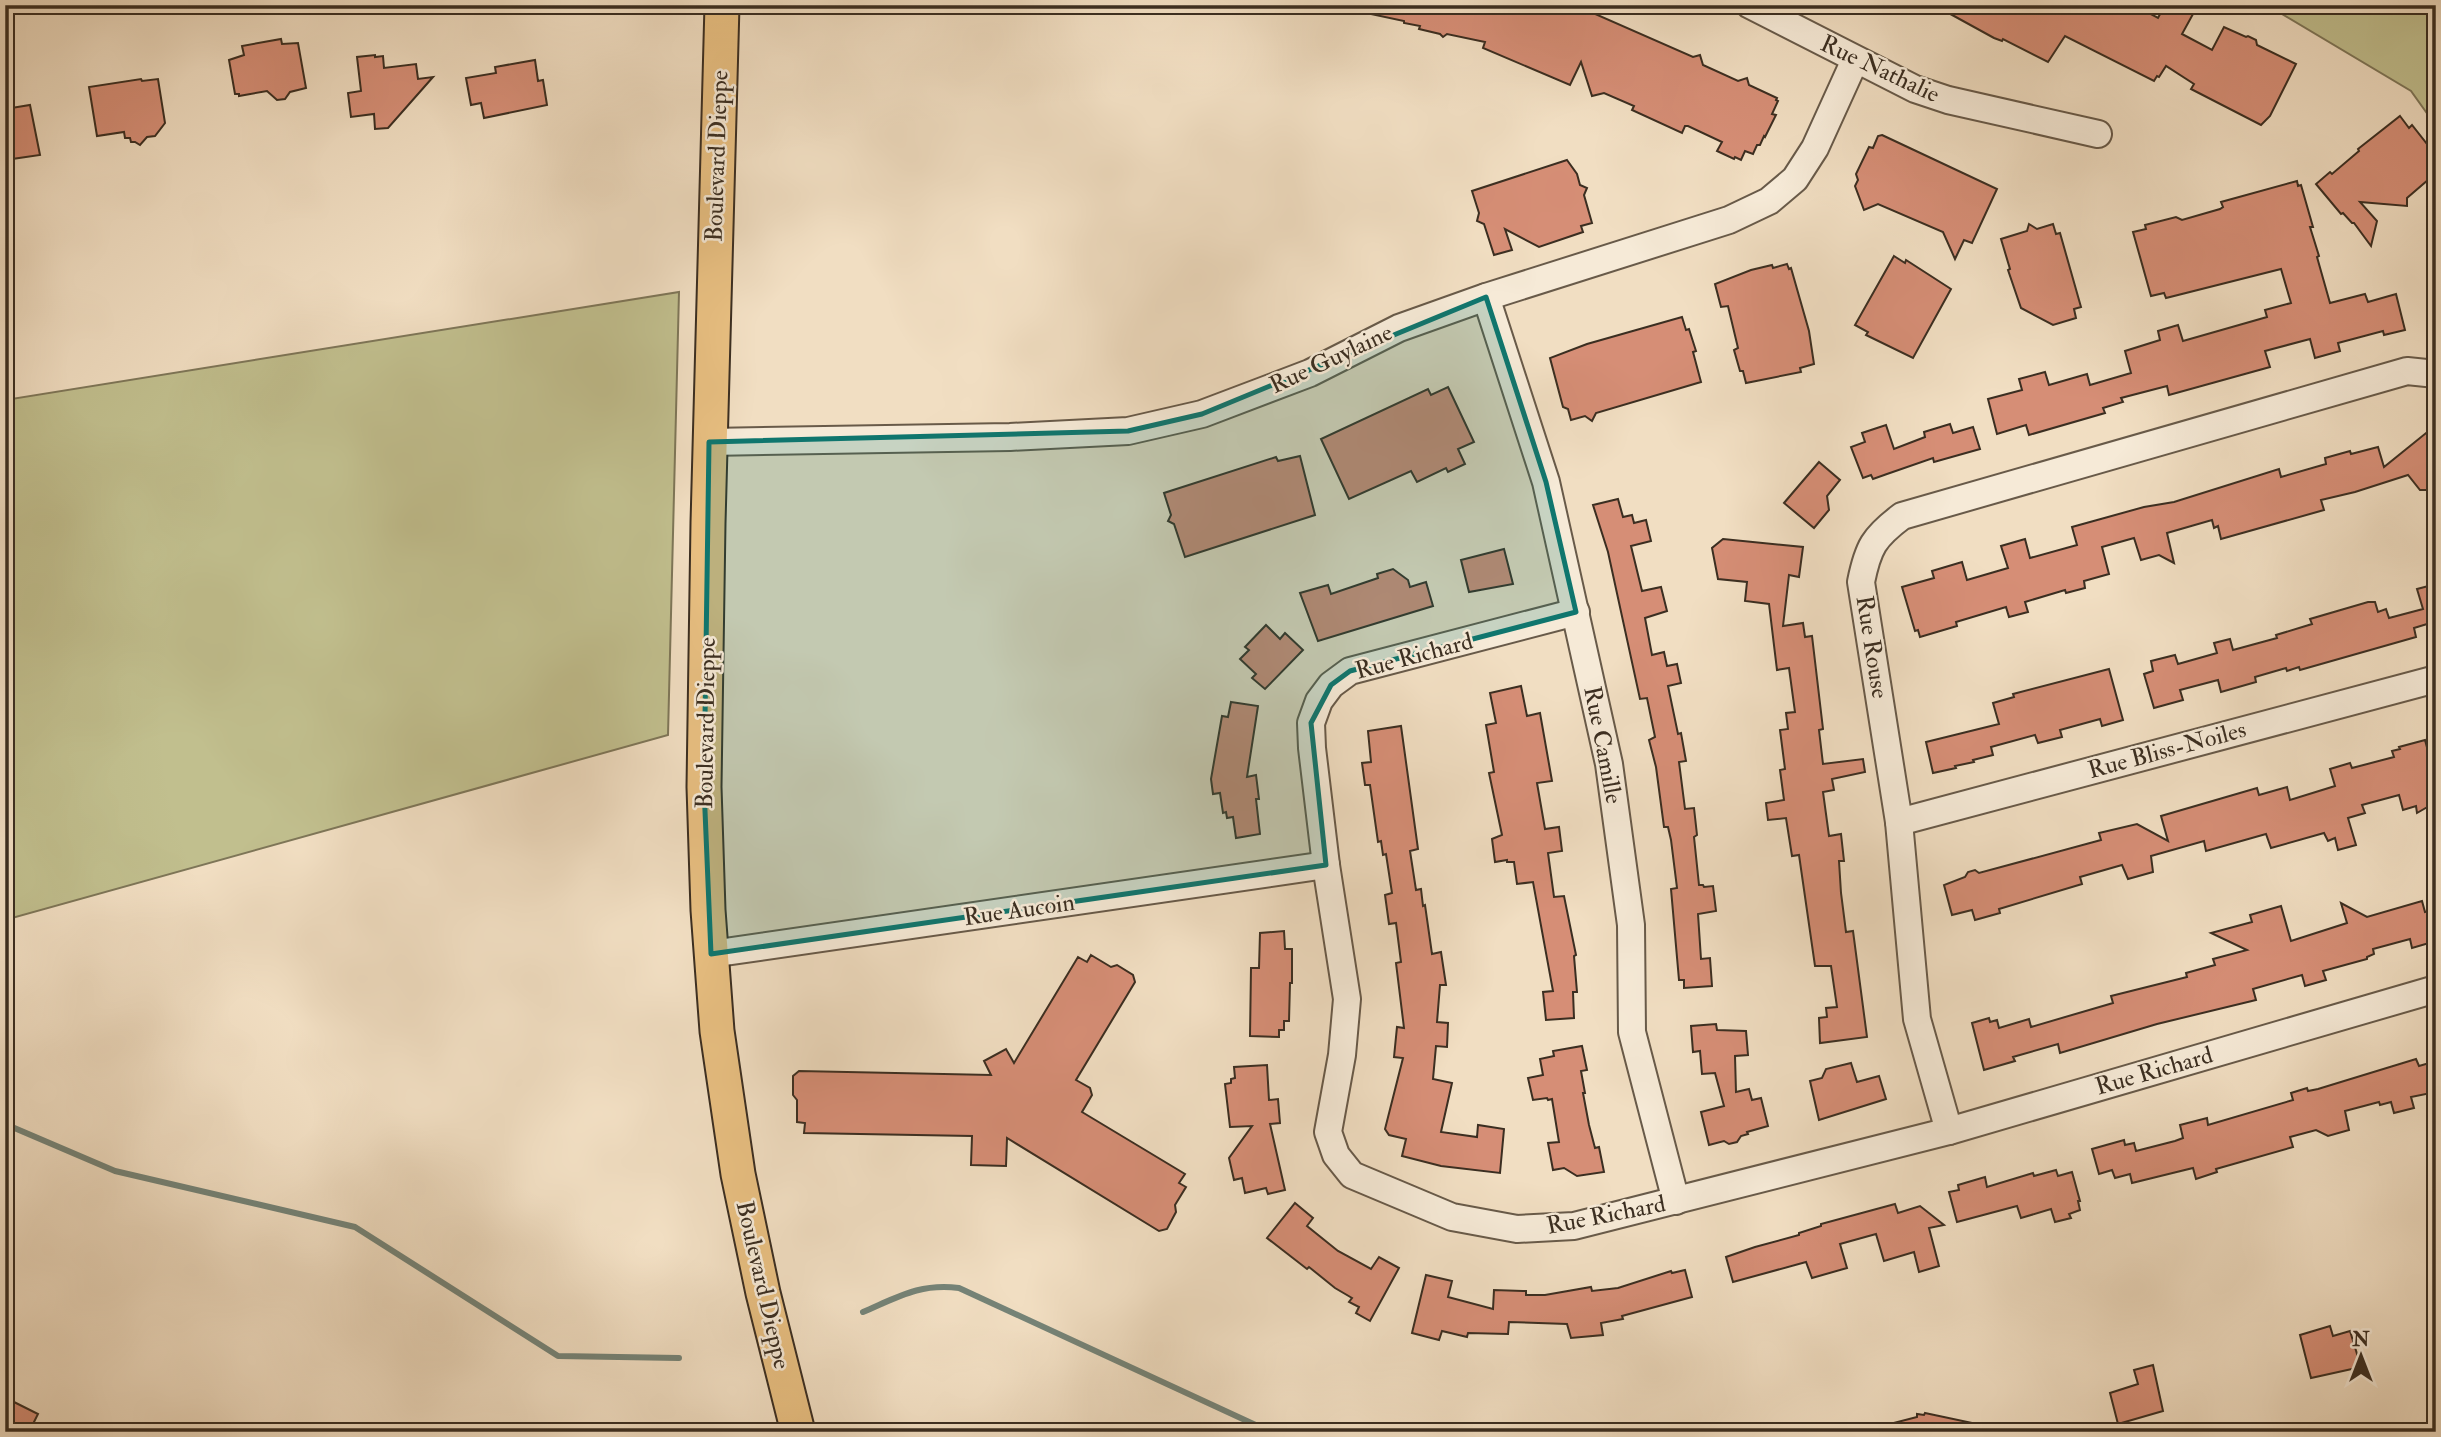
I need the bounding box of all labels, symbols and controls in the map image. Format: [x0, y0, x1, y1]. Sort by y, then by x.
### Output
street label: Rue Nathalie [1815, 28, 1945, 110]
street label: Boulevard Dieppe [699, 70, 735, 242]
street label: Rue Guylaine [1265, 317, 1397, 401]
street label: Rue Rouse [1849, 593, 1895, 701]
street label: Rue Richard [1352, 625, 1476, 687]
street label: Boulevard Dieppe [689, 637, 723, 809]
street label: Rue Camille [1576, 684, 1630, 806]
street label: Rue Bliss-Noiles [2085, 714, 2249, 786]
street label: Rue Aucoin [961, 887, 1077, 933]
street label: Rue Richard [2092, 1039, 2216, 1103]
street label: Rue Richard [1544, 1188, 1668, 1242]
street label: Boulevard Dieppe [729, 1198, 797, 1372]
north arrow [2326, 1322, 2396, 1392]
text: N [2351, 1328, 2370, 1352]

